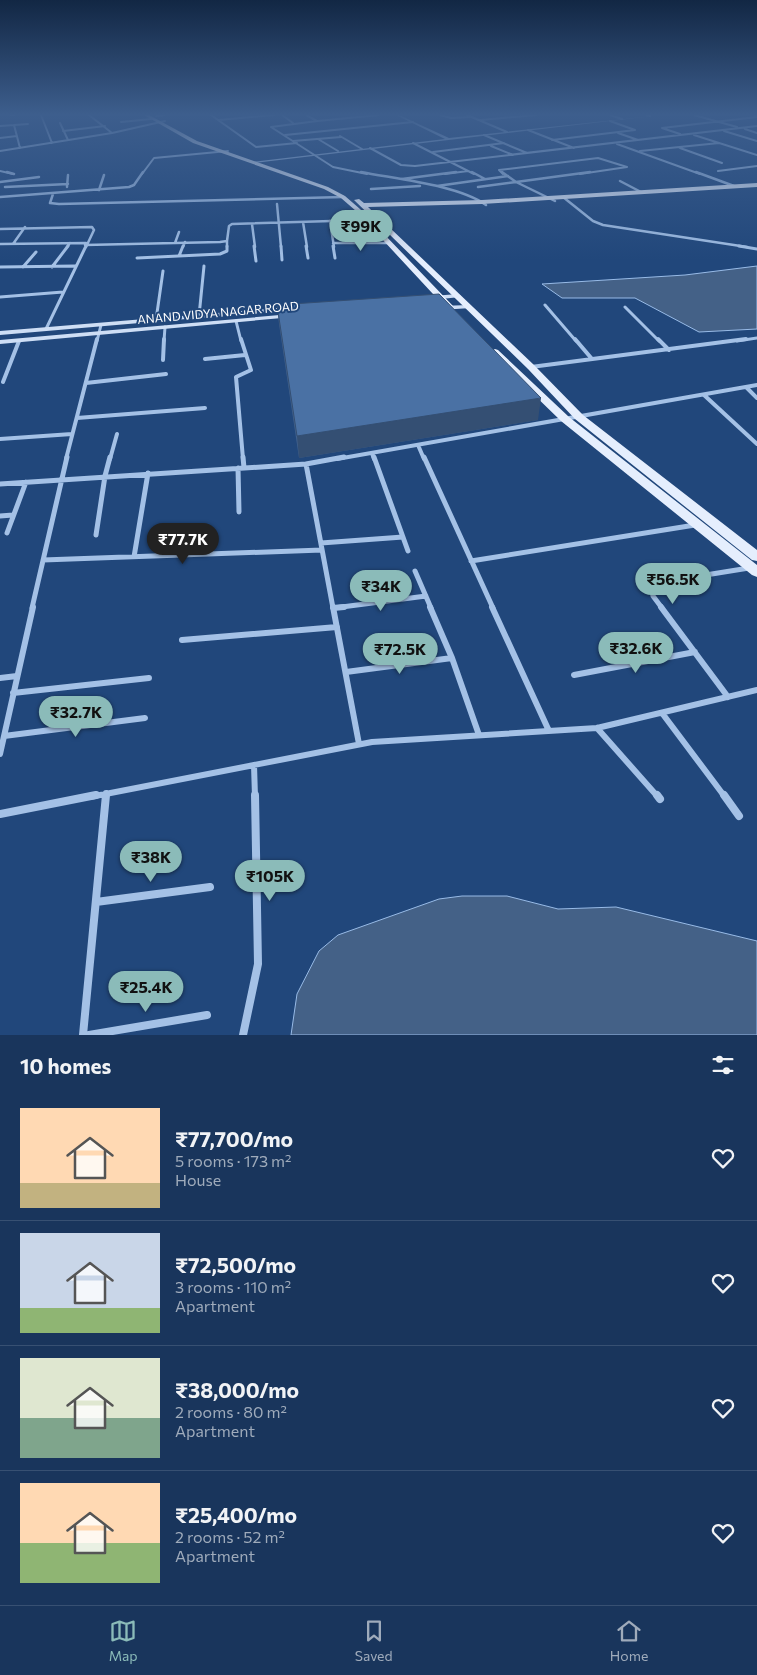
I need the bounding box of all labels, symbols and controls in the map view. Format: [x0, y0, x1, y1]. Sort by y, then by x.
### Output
pin: ₹99K [331, 210, 391, 252]
text: ₹99K [341, 216, 381, 235]
street label: ANAND VIDYA NAGAR ROAD [137, 298, 299, 326]
pin: ₹77.7K [142, 522, 224, 565]
text: ₹77.7K [158, 529, 208, 548]
pin: ₹56.5K [632, 562, 714, 605]
text: ₹56.5K [646, 569, 700, 588]
pin: ₹34K [351, 570, 411, 612]
text: ₹34K [361, 576, 401, 595]
pin: ₹72.5K [359, 632, 441, 675]
pin: ₹32.6K [595, 632, 677, 674]
text: ₹32.6K [609, 638, 663, 657]
text: ₹72.5K [374, 639, 426, 658]
pin: ₹32.7K [35, 696, 117, 738]
text: ₹32.7K [50, 702, 102, 721]
pin: ₹38K [121, 840, 181, 883]
text: ₹38K [131, 847, 171, 866]
pin: ₹105K [235, 860, 305, 902]
text: ₹105K [246, 866, 294, 885]
pin: ₹25.4K [105, 970, 187, 1013]
text: ₹25.4K [119, 977, 173, 996]
icon: filters [709, 1051, 737, 1079]
text: 10 homes [20, 1053, 111, 1078]
text: ₹77,700/mo [175, 1126, 293, 1151]
icon: home [60, 1128, 120, 1188]
icon: heart [709, 1144, 737, 1172]
text: 5 rooms · 173 m² [175, 1151, 292, 1170]
text: House [175, 1170, 221, 1189]
text: ₹72,500/mo [175, 1252, 296, 1277]
icon: home [60, 1253, 120, 1313]
icon: heart [709, 1269, 737, 1297]
text: 3 rooms · 110 m² [175, 1277, 291, 1296]
text: Apartment [175, 1296, 255, 1315]
text: ₹38,000/mo [175, 1377, 299, 1402]
icon: home [60, 1378, 120, 1438]
icon: heart [709, 1394, 737, 1422]
text: 2 rooms · 80 m² [175, 1402, 287, 1421]
text: Apartment [175, 1421, 255, 1440]
text: ₹25,400/mo [175, 1502, 297, 1527]
icon: home [60, 1503, 120, 1563]
icon: heart [709, 1519, 737, 1547]
text: 2 rooms · 52 m² [175, 1527, 285, 1546]
text: Apartment [175, 1546, 255, 1565]
tab: Map [109, 1617, 138, 1664]
tab: Saved [355, 1617, 393, 1664]
tab: Home [610, 1617, 648, 1664]

